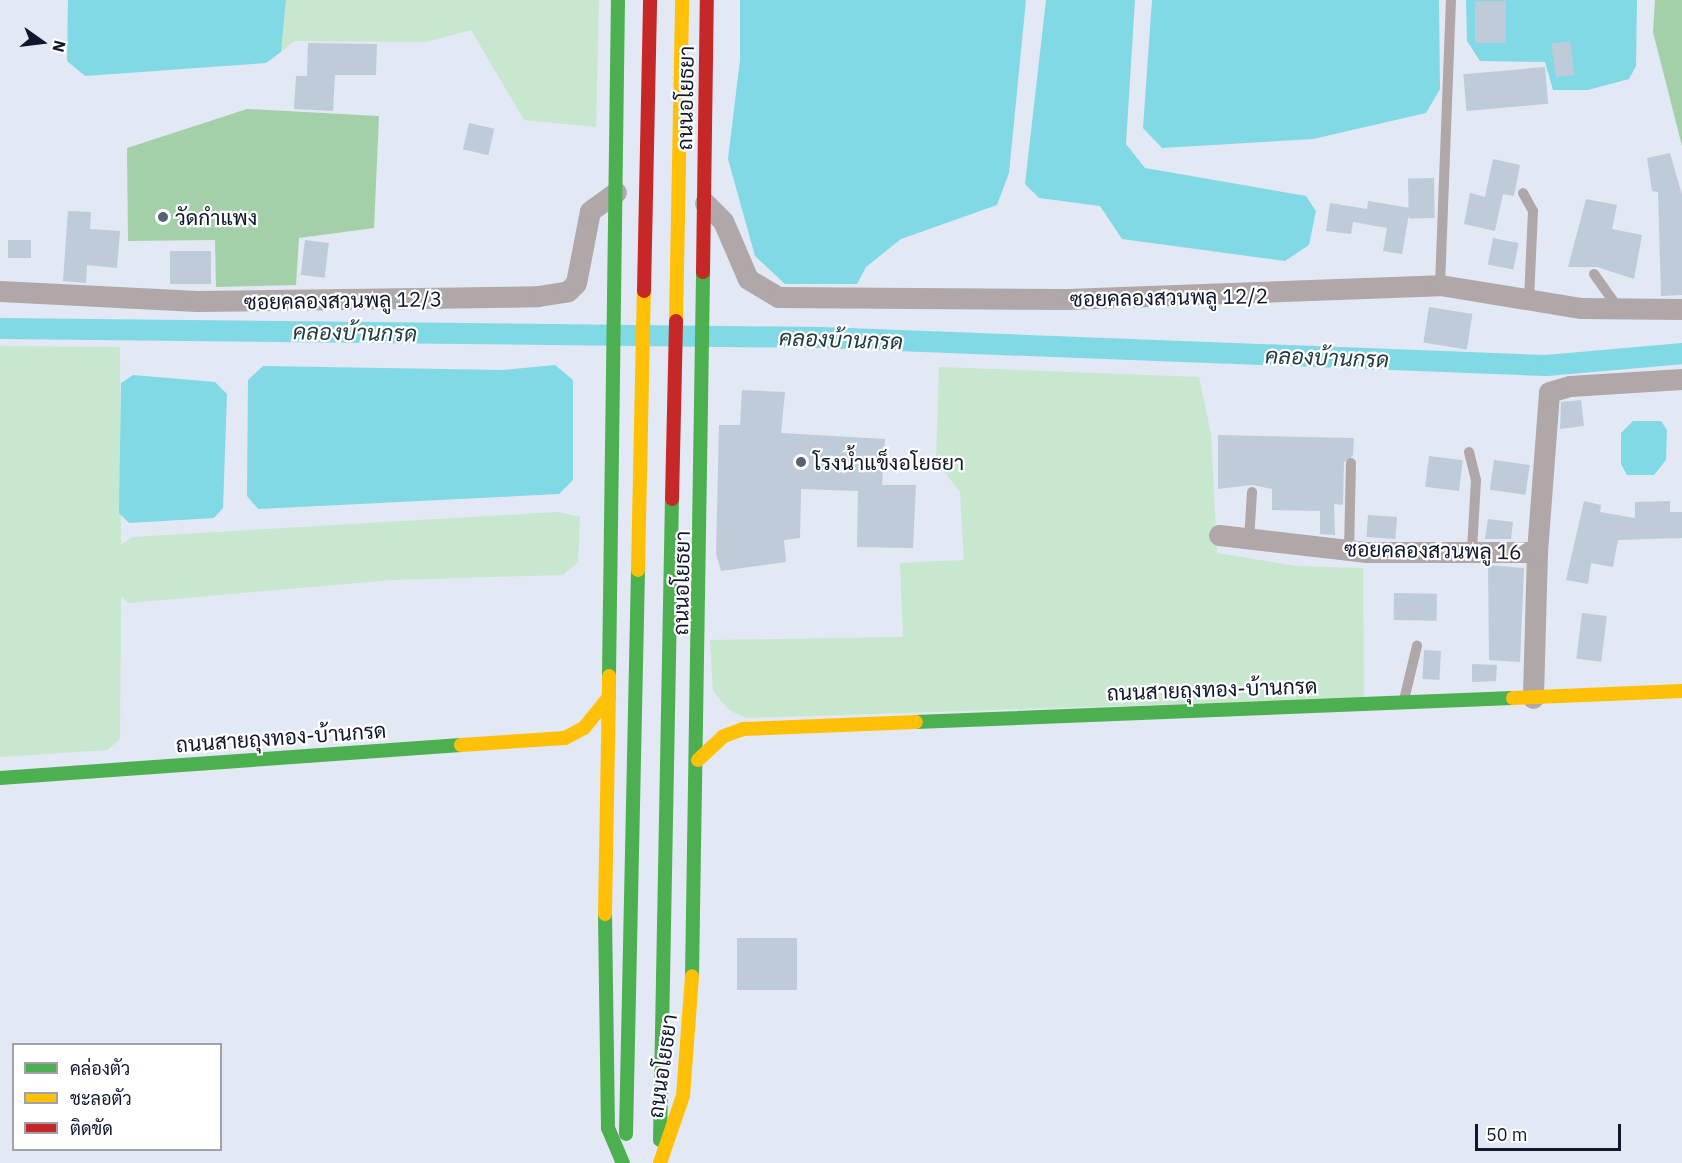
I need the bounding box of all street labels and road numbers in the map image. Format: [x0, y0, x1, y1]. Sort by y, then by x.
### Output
street label: ถนนอโยธยา [671, 45, 699, 151]
street label: ซอยคลองสวนพลู 12/2 [1070, 283, 1268, 311]
street label: ซอยคลองสวนพลู 12/3 [244, 286, 442, 314]
street label: ถนนอโยธยา [667, 530, 695, 636]
street label: ซอยคลองสวนพลู 16 [1344, 536, 1522, 564]
street label: ถนนสายถุงทอง-บ้านกรด [1106, 673, 1318, 705]
street label: ถนนสายถุงทอง-บ้านกรด [175, 717, 387, 757]
street label: ถนนอโยธยา [642, 1012, 682, 1120]

